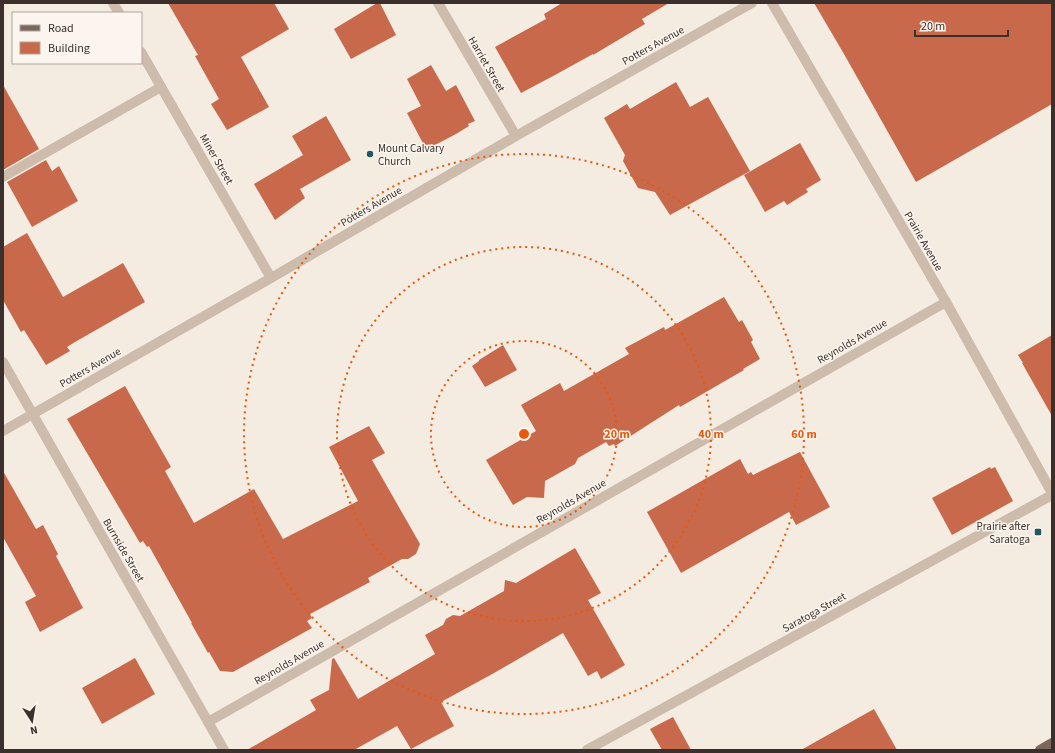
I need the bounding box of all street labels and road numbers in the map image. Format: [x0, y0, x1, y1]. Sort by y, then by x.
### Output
street label: Potters Avenue [620, 22, 687, 69]
street label: Harriet Street [465, 34, 509, 95]
street label: Miner Street [196, 131, 237, 187]
street label: Potters Avenue [338, 182, 405, 230]
street label: Prairie Avenue [901, 209, 947, 274]
street label: Reynolds Avenue [815, 315, 890, 368]
street label: Potters Avenue [57, 343, 124, 391]
street label: Reynolds Avenue [534, 475, 609, 528]
street label: Burnside Street [99, 516, 148, 585]
street label: Saratoga Street [780, 589, 849, 636]
street label: Reynolds Avenue [252, 636, 327, 689]

